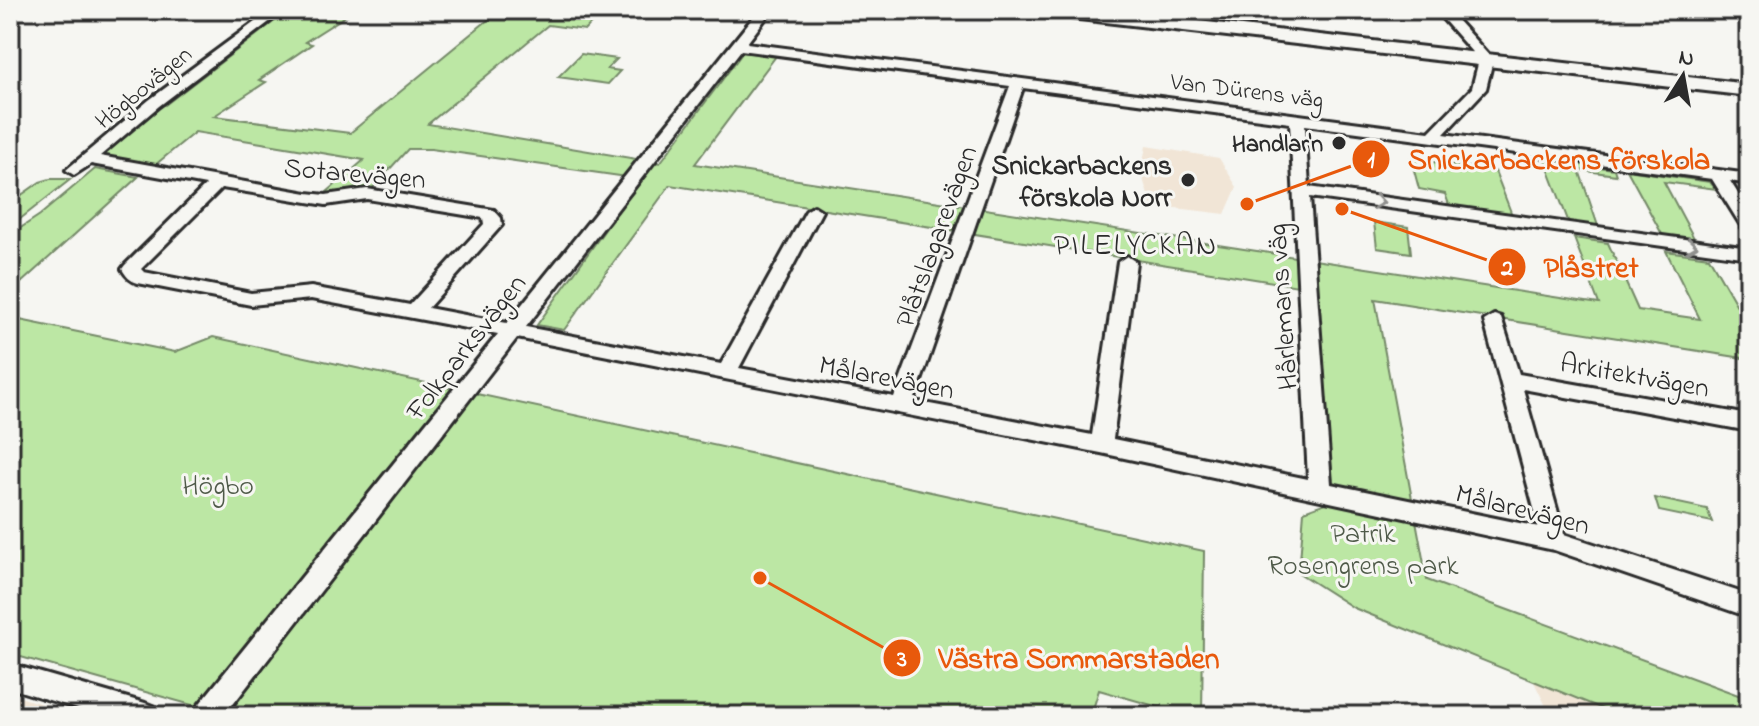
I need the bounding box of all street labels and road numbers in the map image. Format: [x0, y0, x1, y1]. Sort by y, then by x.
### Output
street label: Högbovägen [88, 39, 201, 139]
street label: Van Dürens väg [1167, 66, 1325, 119]
street label: Plåtslagarevägen [886, 141, 990, 334]
street label: Sotarevägen [282, 149, 427, 202]
street label: Hårlemans väg [1258, 222, 1311, 391]
street label: Folkparksvägen [397, 266, 538, 431]
street label: Arkitektvägen [1557, 344, 1712, 411]
street label: Målarevägen [815, 346, 958, 413]
street label: Målarevägen [1451, 475, 1594, 548]

